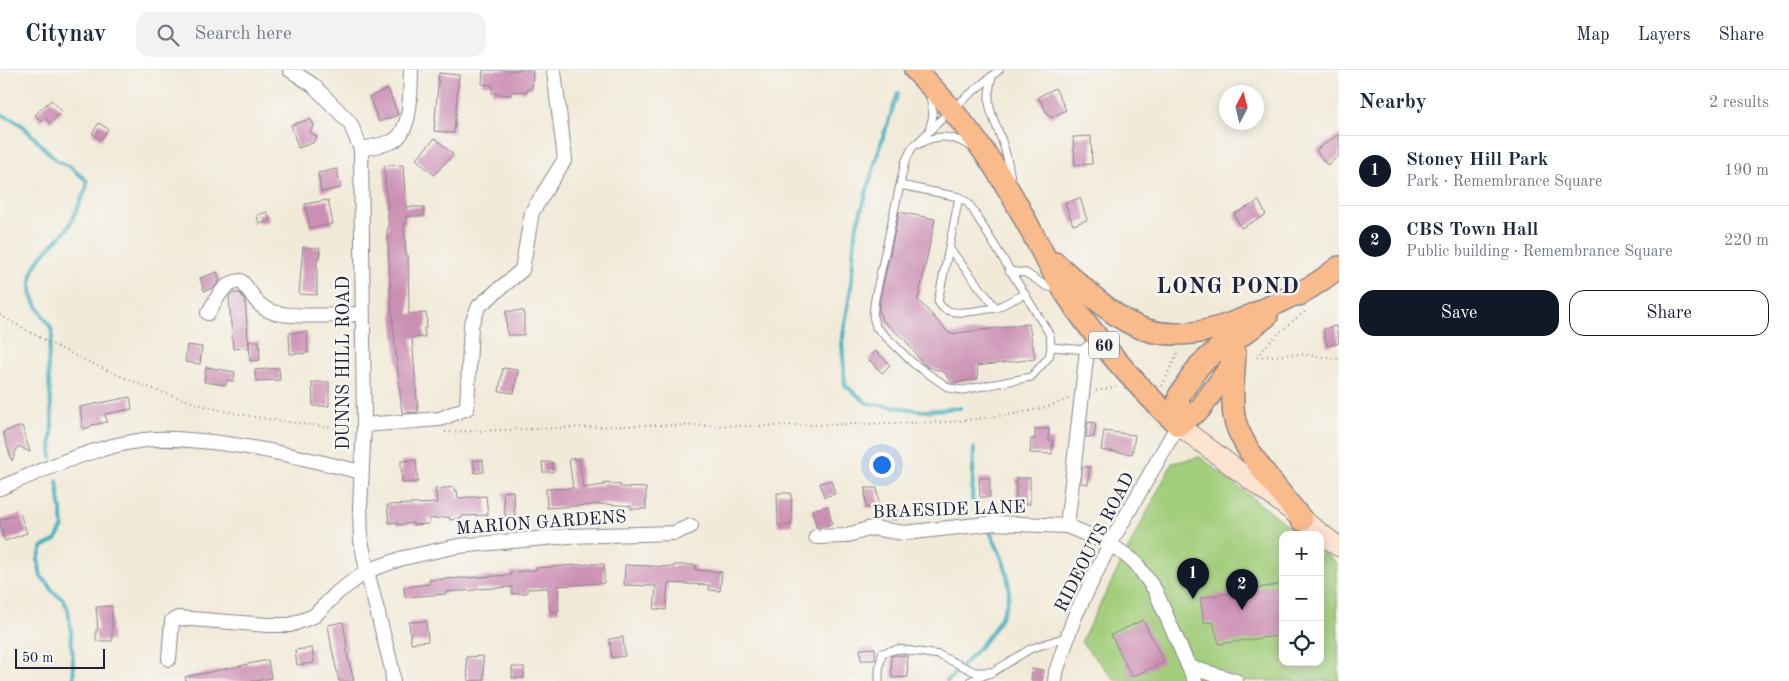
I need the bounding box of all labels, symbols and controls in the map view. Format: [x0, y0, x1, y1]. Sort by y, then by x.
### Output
search box [136, 12, 486, 57]
icon: search [154, 21, 182, 49]
text: Citynav [25, 23, 106, 47]
text: Search here [194, 25, 292, 44]
text: Map [1576, 26, 1610, 44]
text: Layers [1638, 26, 1690, 44]
text: Share [1718, 26, 1764, 44]
north arrow [1219, 85, 1264, 130]
text: Nearby [1359, 92, 1427, 113]
text: 2 results [1709, 95, 1769, 111]
text: Stoney Hill Park [1406, 151, 1548, 170]
text: 1 [1370, 163, 1380, 179]
text: 190 m [1724, 163, 1769, 179]
text: Park · Remembrance Square [1406, 174, 1602, 190]
text: CBS Town Hall [1406, 221, 1538, 240]
text: 2 [1370, 233, 1380, 249]
text: 220 m [1724, 233, 1769, 249]
text: Public building · Remembrance Square [1406, 244, 1673, 260]
street label: DUNNS HILL ROAD [335, 276, 353, 450]
district label: LONG POND [1156, 276, 1300, 298]
button: Save [1359, 290, 1559, 336]
button: Share [1569, 290, 1769, 336]
road number: 60 [1089, 332, 1119, 358]
your location [869, 452, 895, 478]
street label: RIDEOUTS ROAD [1052, 470, 1138, 615]
street label: BRAESIDE LANE [872, 498, 1026, 522]
street label: MARION GARDENS [455, 508, 627, 538]
map controls [1279, 531, 1324, 666]
button: + [1279, 531, 1324, 576]
pin: 1 [1177, 558, 1209, 599]
pin: 2 [1226, 569, 1258, 610]
button: − [1279, 576, 1324, 621]
button: locate [1279, 621, 1324, 666]
scale bar [15, 646, 105, 669]
text: 50 m [22, 651, 53, 665]

